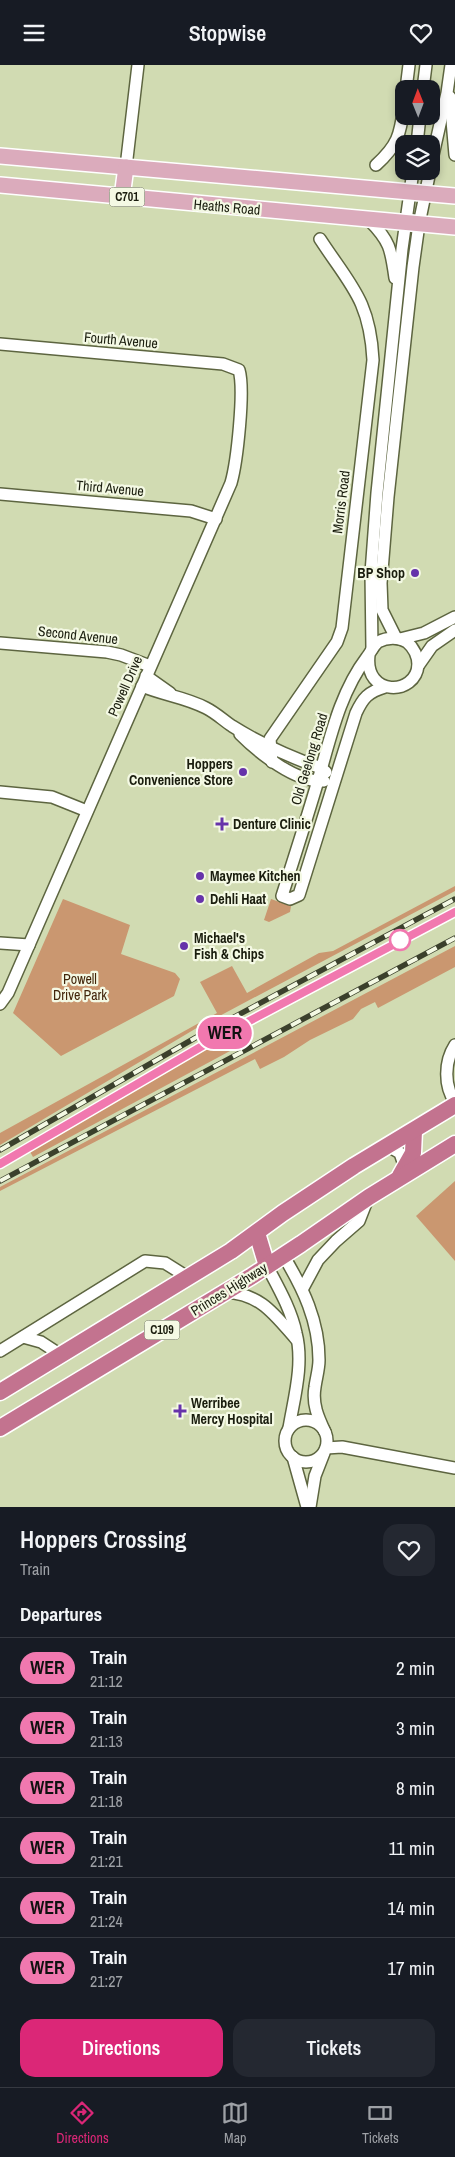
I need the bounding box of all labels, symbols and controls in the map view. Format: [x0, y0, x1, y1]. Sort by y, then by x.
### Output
text: Stopwise [189, 18, 266, 48]
icon: menu [20, 19, 48, 47]
icon: heart [407, 19, 435, 47]
north arrow [395, 80, 440, 125]
map controls [395, 80, 440, 180]
button: layers [395, 135, 440, 180]
road number: C701 [110, 187, 144, 207]
street label: Heaths Road [193, 195, 261, 219]
street label: Fourth Avenue [83, 328, 159, 352]
street label: Morris Road [328, 470, 354, 534]
street label: Third Avenue [75, 476, 145, 500]
place label: BP Shop [357, 564, 405, 582]
marker: BP Shop [409, 567, 421, 579]
street label: Second Avenue [37, 622, 119, 648]
street label: Powell Drive [104, 653, 146, 719]
street label: Old Geelong Road [286, 711, 332, 807]
place label: Hoppers Convenience Store [129, 755, 233, 789]
marker: Hoppers Convenience Store [237, 766, 249, 778]
place label: Denture Clinic [233, 815, 311, 833]
marker: Denture Clinic [215, 817, 229, 831]
place label: Maymee Kitchen [210, 867, 301, 885]
marker: Maymee Kitchen [194, 870, 206, 882]
place label: Dehli Haat [210, 890, 266, 908]
marker: Dehli Haat [194, 893, 206, 905]
place label: Michael's Fish & Chips [194, 929, 264, 963]
unlabelled marker [389, 929, 411, 951]
marker: Michael's Fish & Chips [178, 940, 190, 952]
park label: Powell Drive Park [53, 970, 107, 1004]
line badge: WER [196, 1017, 254, 1049]
text: WER [208, 1020, 242, 1045]
street label: Princes Highway [187, 1258, 271, 1320]
road number: C109 [144, 1321, 180, 1339]
place label: Werribee Mercy Hospital [191, 1394, 273, 1428]
marker: Werribee Mercy Hospital [173, 1404, 187, 1418]
text: Hoppers Crossing [20, 1523, 187, 1555]
button: heart [383, 1524, 435, 1576]
text: Train [20, 1558, 50, 1580]
text: Departures [20, 1601, 102, 1627]
text: Train [90, 1644, 127, 1670]
text: WER [30, 1655, 65, 1680]
text: 2 min [396, 1655, 435, 1681]
text: 21:12 [90, 1670, 123, 1692]
text: Train [90, 1704, 127, 1730]
text: WER [30, 1715, 65, 1740]
text: 3 min [396, 1715, 435, 1741]
text: 21:13 [90, 1730, 123, 1752]
text: Train [90, 1764, 127, 1790]
text: WER [30, 1775, 65, 1800]
text: 8 min [396, 1775, 435, 1801]
text: 21:18 [90, 1790, 123, 1812]
text: Train [90, 1824, 127, 1850]
text: WER [30, 1835, 65, 1860]
text: 11 min [389, 1835, 435, 1861]
text: 21:21 [90, 1850, 123, 1872]
text: Train [90, 1884, 127, 1910]
text: WER [30, 1895, 65, 1920]
text: 14 min [387, 1895, 435, 1921]
text: 21:24 [90, 1910, 123, 1932]
text: Train [90, 1944, 127, 1970]
text: WER [30, 1955, 65, 1980]
text: 17 min [387, 1955, 435, 1981]
text: 21:27 [90, 1970, 123, 1992]
button: Directions [20, 2019, 223, 2077]
button: Tickets [233, 2019, 435, 2077]
tab: Directions [56, 2099, 109, 2147]
tab: Map [221, 2099, 249, 2147]
tab: Tickets [362, 2099, 399, 2147]

